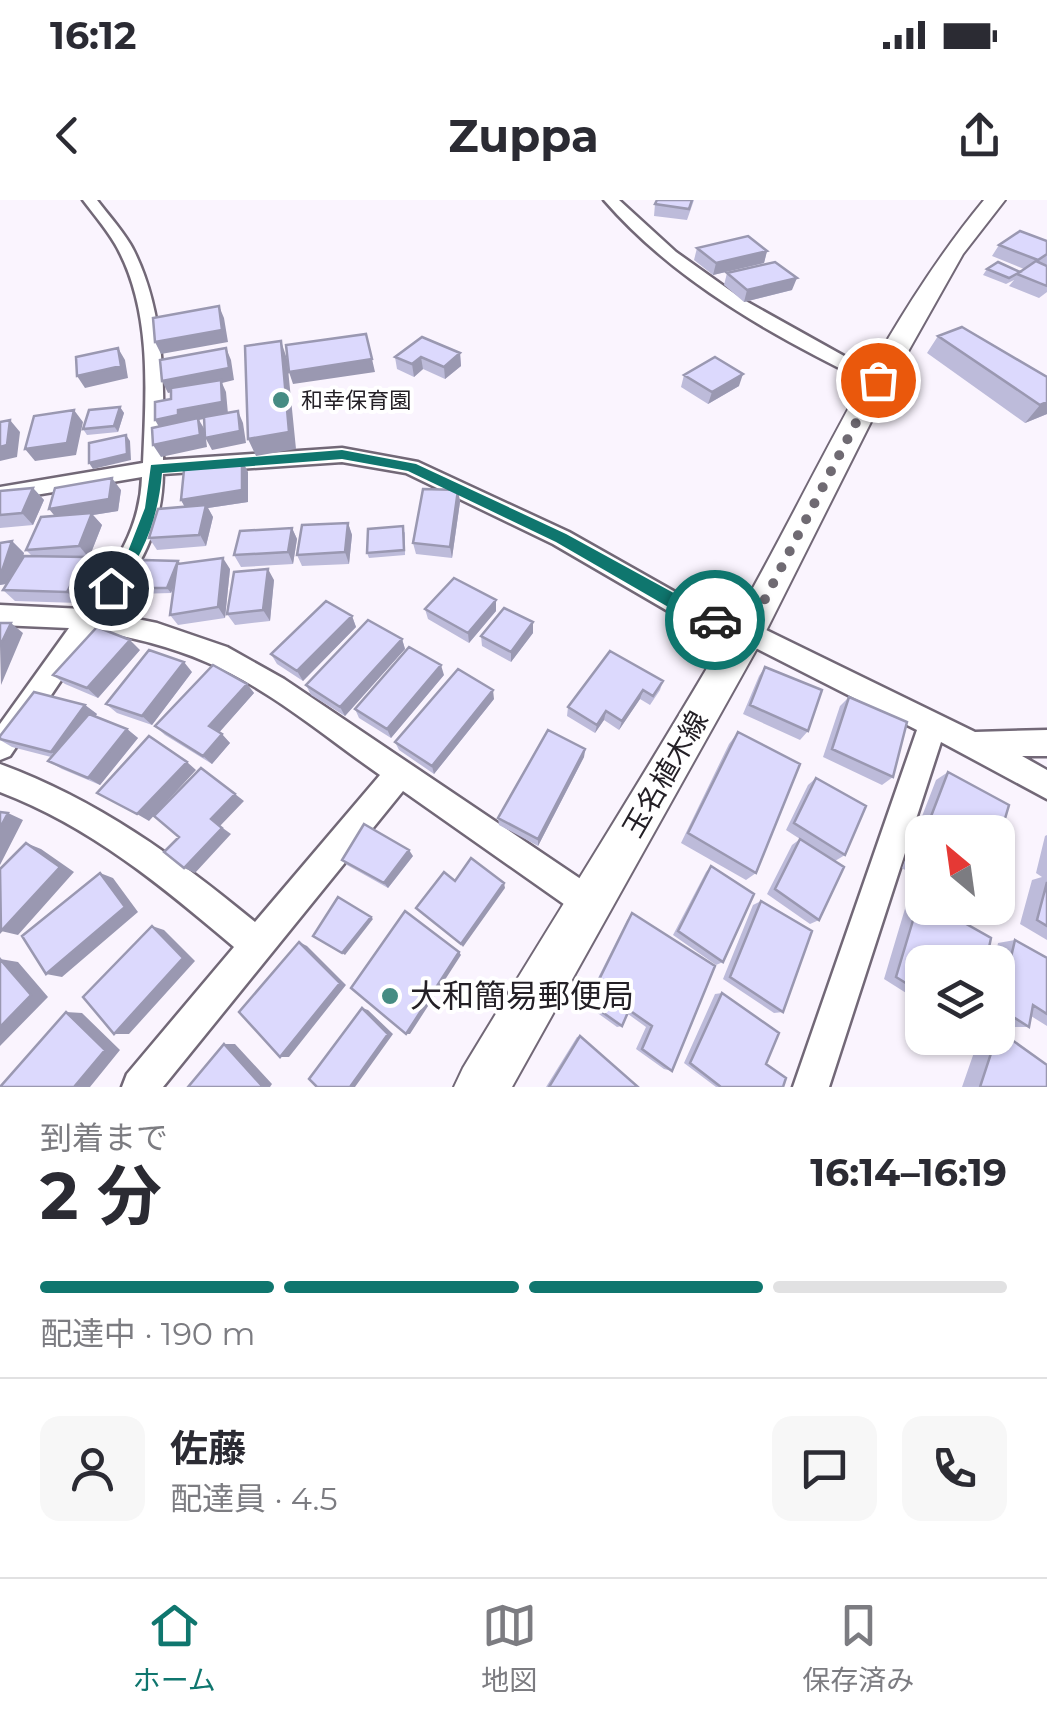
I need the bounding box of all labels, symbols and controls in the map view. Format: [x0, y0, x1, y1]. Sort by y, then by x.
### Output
text: 16:12 [50, 12, 136, 59]
icon: back [40, 108, 95, 163]
text: Zuppa [448, 108, 599, 163]
icon: share [952, 108, 1007, 163]
pin [836, 338, 921, 423]
icon: bag [851, 353, 906, 408]
place label: 和幸保育園 [301, 387, 411, 414]
marker: 和幸保育園 [270, 389, 292, 411]
pin [69, 546, 154, 631]
icon: home [84, 561, 139, 616]
courier [665, 570, 765, 670]
icon: car [688, 593, 743, 648]
street label: 玉名植木線 [615, 705, 715, 843]
north arrow [905, 815, 1015, 925]
map controls [905, 815, 1015, 1055]
button: layers [905, 945, 1015, 1055]
place label: 大和簡易郵便局 [410, 976, 634, 1015]
marker: 大和簡易郵便局 [379, 985, 401, 1007]
text: 到着まで [40, 1118, 168, 1157]
text: 16:14–16:19 [810, 1149, 1007, 1196]
text: 2 分 [40, 1156, 162, 1235]
text: 配達中 · 190 m [40, 1314, 255, 1353]
button: person [40, 1416, 145, 1521]
button: chat [772, 1416, 877, 1521]
button: phone [902, 1416, 1007, 1521]
text: 佐藤 [170, 1425, 246, 1472]
text: 配達員 · 4.5 [170, 1479, 338, 1518]
tab: ホーム [133, 1598, 216, 1698]
tab: 地図 [481, 1598, 537, 1698]
tab: 保存済み [802, 1598, 914, 1698]

